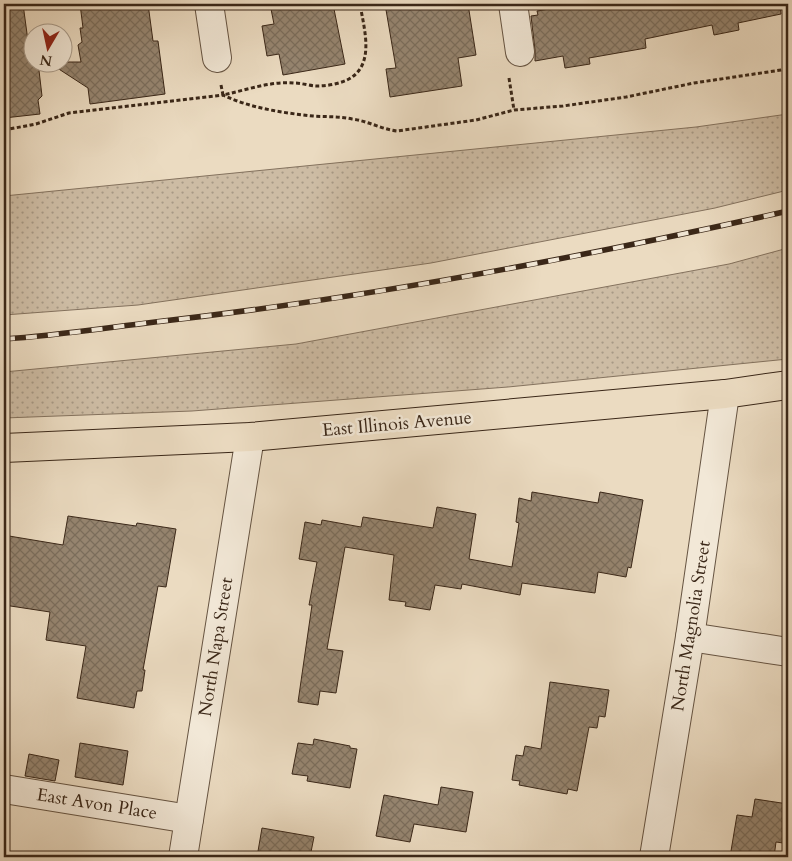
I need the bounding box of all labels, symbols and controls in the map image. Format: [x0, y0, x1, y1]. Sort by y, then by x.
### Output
north arrow [22, 22, 72, 72]
text: N [39, 50, 54, 71]
street label: East Illinois Avenue [321, 405, 473, 443]
street label: North Magnolia Street [665, 539, 717, 713]
street label: North Napa Street [193, 575, 239, 718]
street label: East Avon Place [35, 782, 159, 826]

